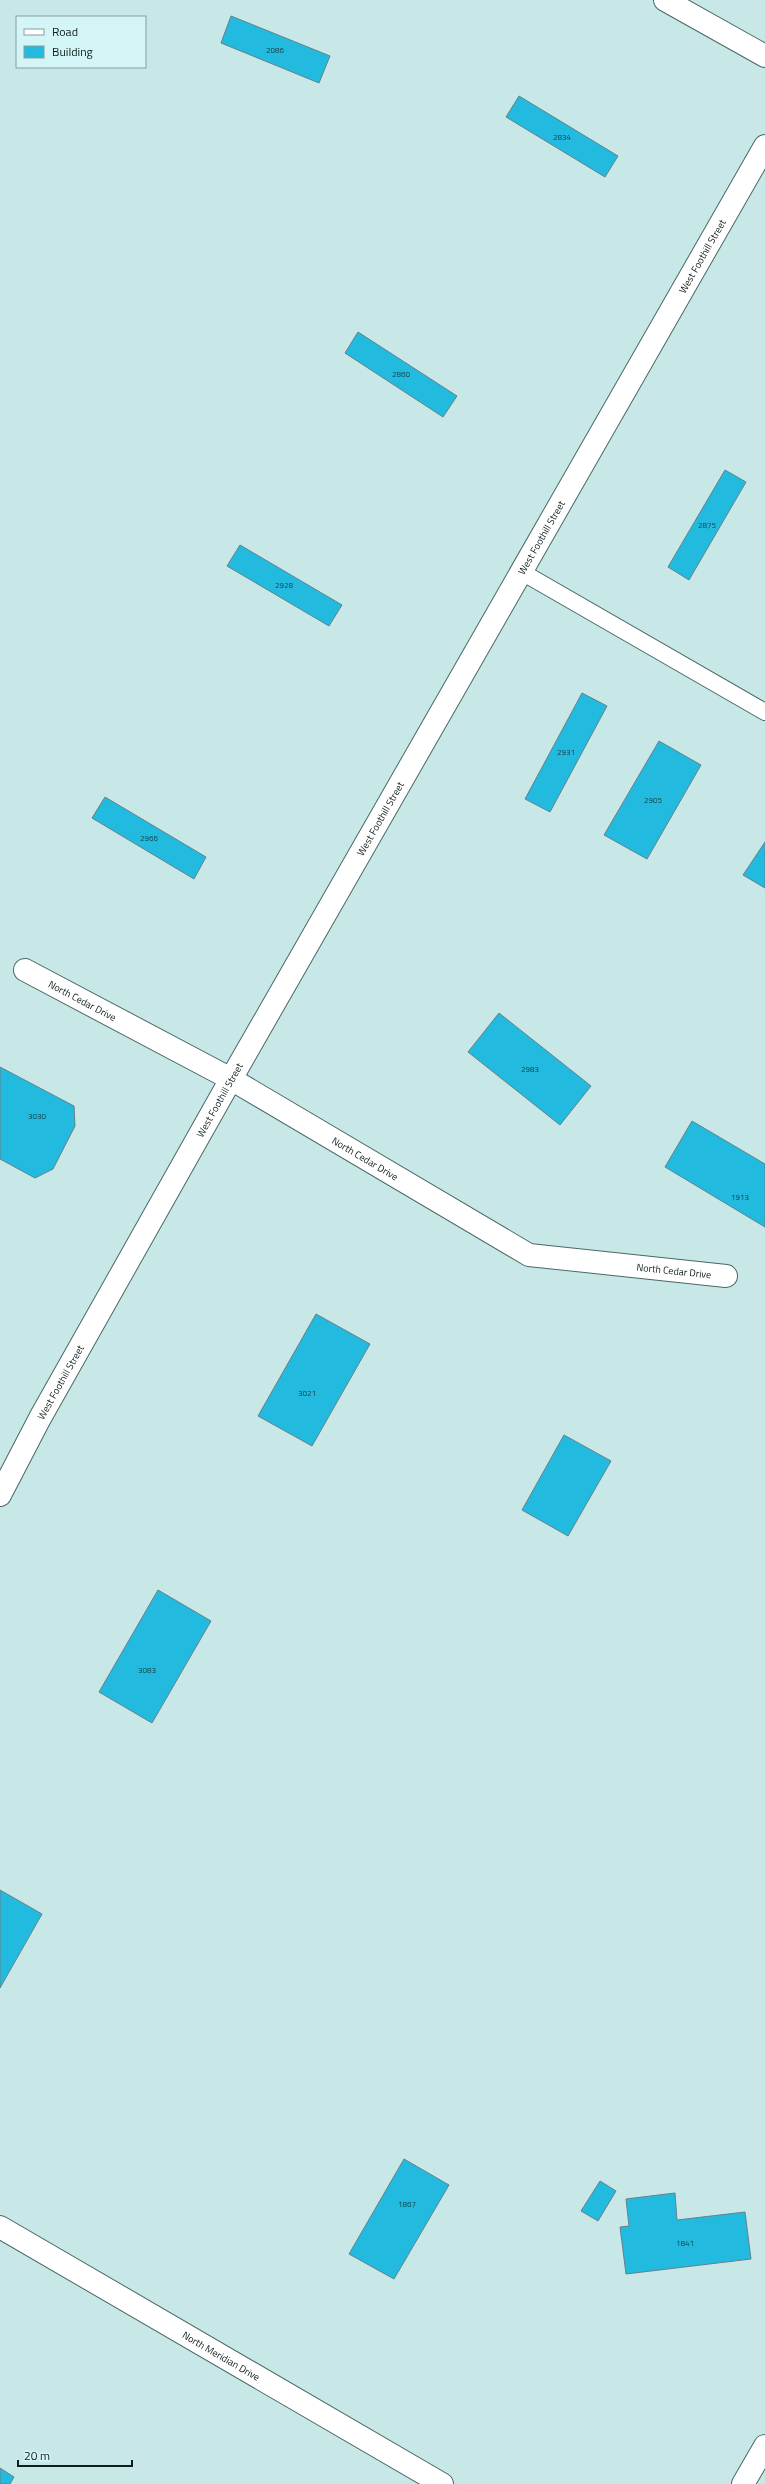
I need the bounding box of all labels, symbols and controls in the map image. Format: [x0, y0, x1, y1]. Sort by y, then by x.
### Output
legend [16, 16, 146, 68]
text: Road [52, 22, 78, 41]
text: Building [52, 42, 93, 61]
house number: 2086 [266, 44, 284, 56]
house number: 2834 [553, 131, 571, 143]
street label: West Foothill Street [675, 216, 730, 296]
house number: 2860 [392, 368, 410, 380]
street label: West Foothill Street [514, 497, 569, 578]
house number: 2875 [698, 519, 716, 531]
house number: 2928 [275, 579, 293, 591]
house number: 2931 [557, 746, 575, 758]
street label: West Foothill Street [353, 778, 408, 859]
house number: 2905 [644, 794, 662, 806]
house number: 2966 [140, 832, 158, 844]
street label: North Cedar Drive [46, 977, 119, 1025]
street label: West Foothill Street [193, 1060, 247, 1140]
house number: 2983 [521, 1063, 539, 1075]
house number: 3030 [28, 1110, 46, 1122]
street label: North Cedar Drive [329, 1133, 401, 1184]
house number: 1913 [731, 1191, 749, 1203]
street label: North Cedar Drive [636, 1260, 712, 1282]
street label: West Foothill Street [34, 1342, 88, 1422]
house number: 3021 [298, 1387, 316, 1399]
house number: 3083 [138, 1664, 156, 1676]
house number: 1867 [398, 2198, 416, 2210]
house number: 1841 [676, 2237, 694, 2249]
street label: North Meridian Drive [179, 2328, 263, 2385]
scale bar [18, 2442, 132, 2468]
text: 20 m [24, 2446, 50, 2465]

